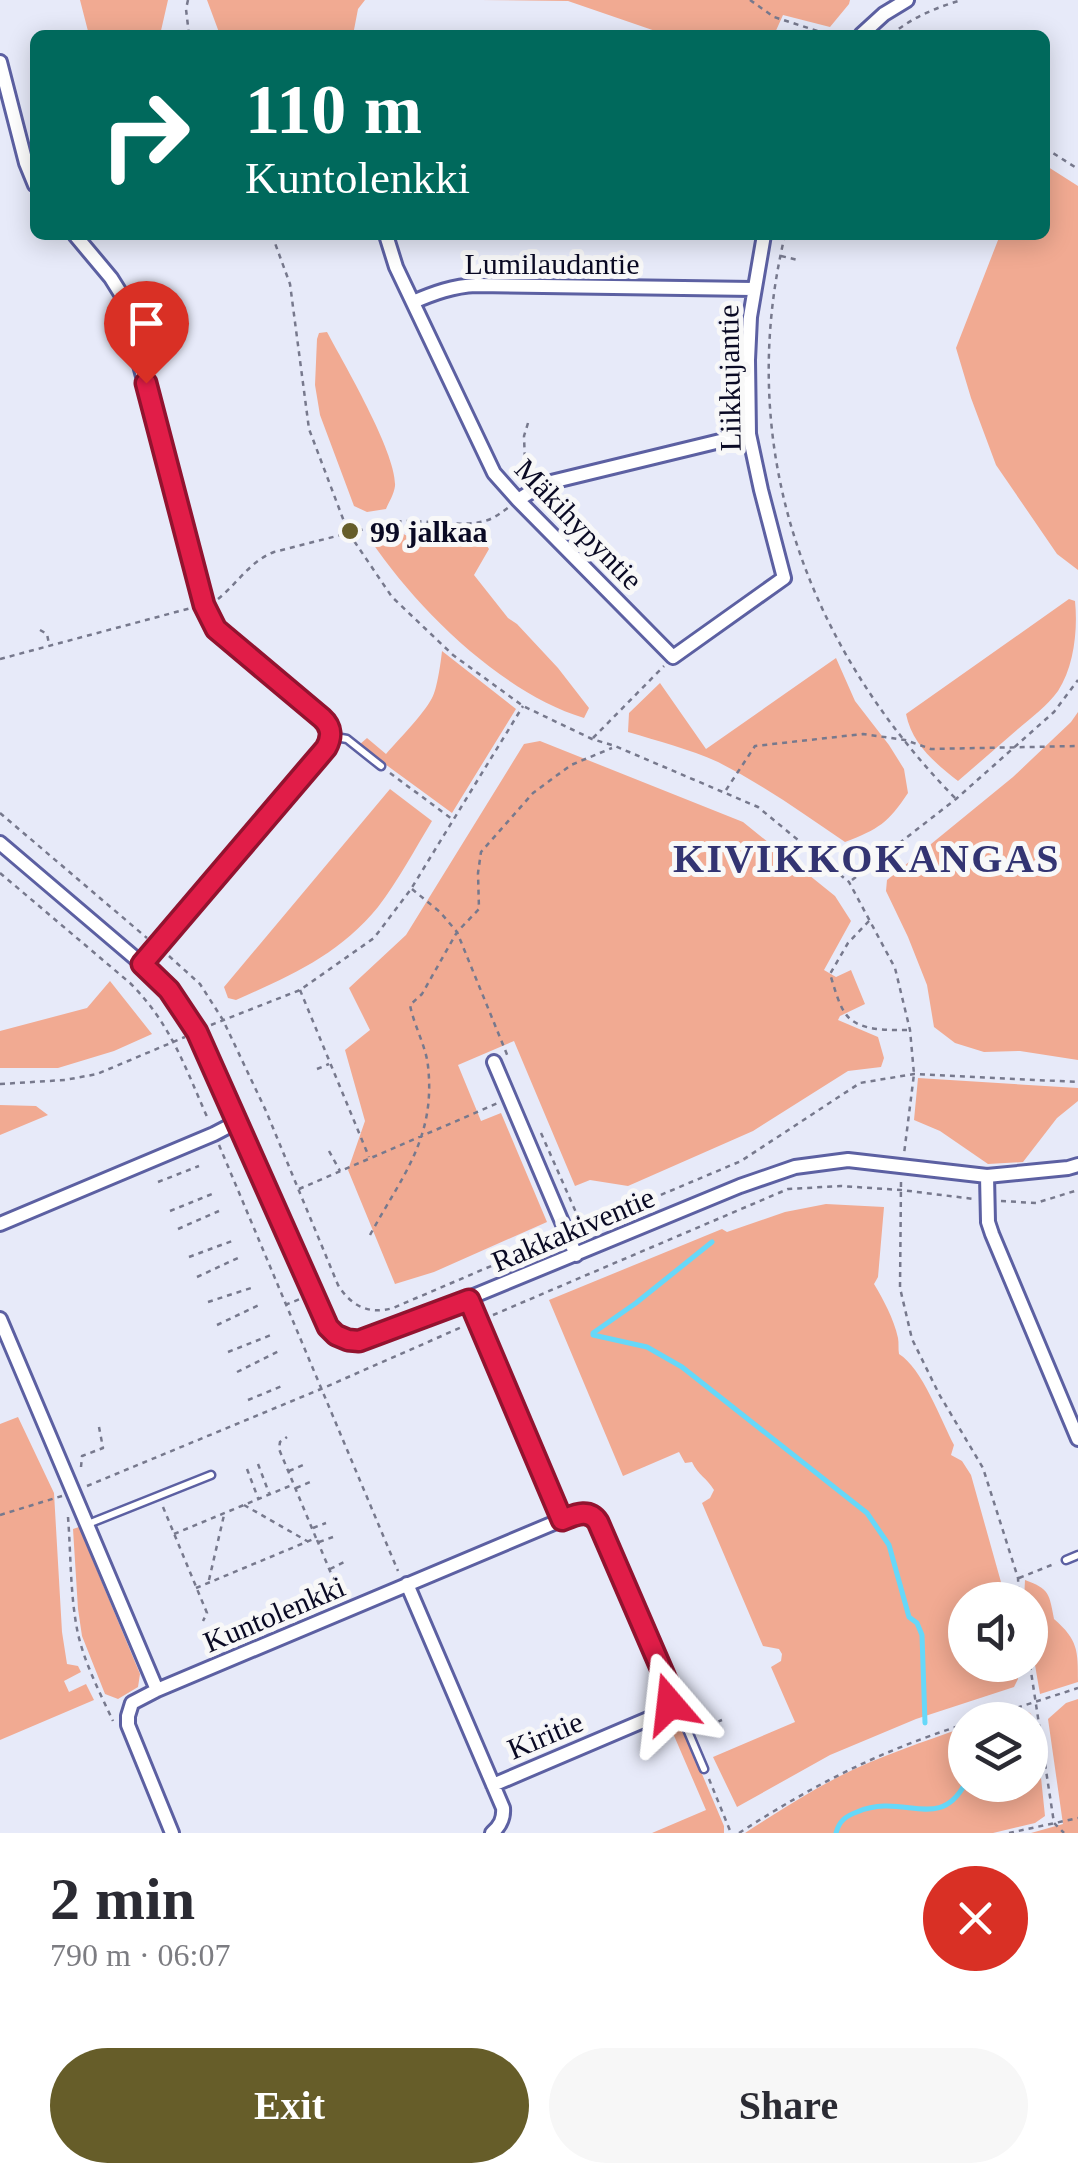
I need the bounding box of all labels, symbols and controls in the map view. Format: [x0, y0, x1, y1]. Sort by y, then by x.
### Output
icon: right [80, 70, 210, 200]
text: 110 m [245, 71, 422, 148]
text: Kuntolenkki [245, 153, 470, 203]
street label: Lumilaudantie [465, 247, 639, 280]
pin [104, 281, 189, 384]
icon: arrive [119, 296, 174, 351]
street label: Liikkujantie [711, 304, 747, 452]
street label: Mäkihypyntie [509, 452, 649, 596]
place label: 99 jalkaa [370, 515, 488, 548]
marker: 99 jalkaa [339, 520, 361, 542]
district label: KIVIKKOKANGAS [673, 836, 1061, 881]
street label: Rakkakiventie [487, 1180, 659, 1278]
street label: Kuntolenkki [199, 1570, 349, 1658]
map controls [948, 1582, 1048, 1802]
button: sound [948, 1582, 1048, 1682]
position arrow [618, 1652, 722, 1756]
button: layers [948, 1702, 1048, 1802]
street label: Kiritie [503, 1705, 587, 1765]
text: 2 min [50, 1866, 195, 1932]
button: close [923, 1866, 1028, 1971]
text: 790 m · 06:07 [50, 1937, 230, 1973]
button: Exit [50, 2048, 529, 2163]
button: Share [549, 2048, 1028, 2163]

